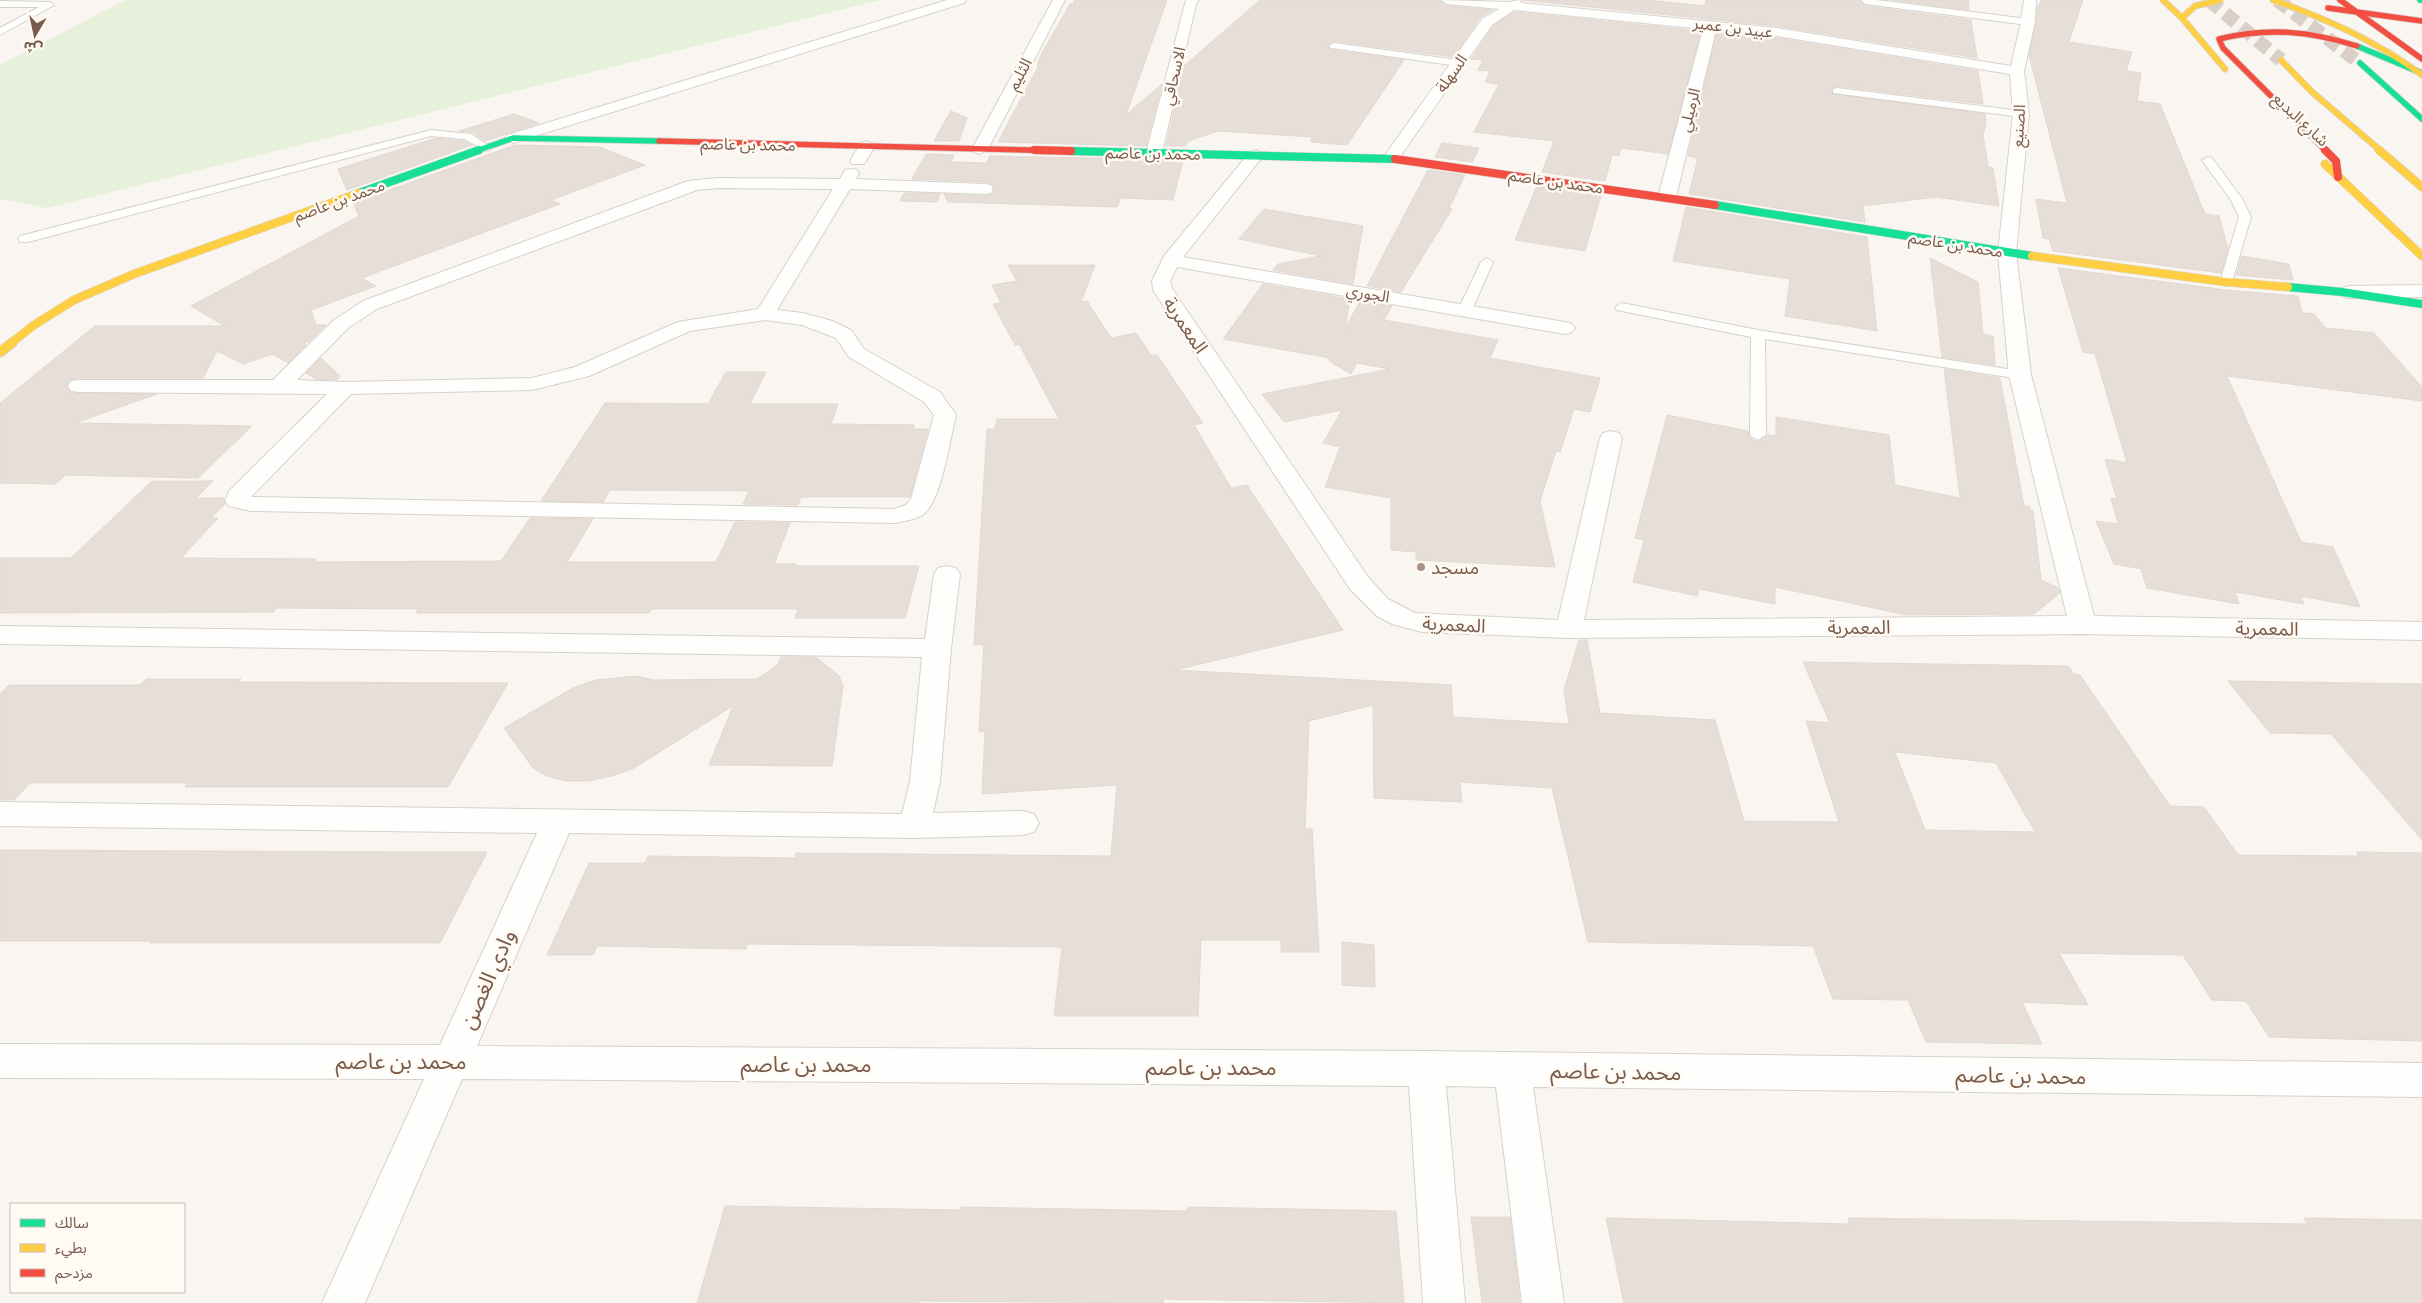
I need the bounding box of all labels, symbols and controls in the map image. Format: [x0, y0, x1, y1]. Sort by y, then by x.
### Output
north arrow [10, 10, 60, 60]
street label: عبيد بن عمير [1691, 12, 1774, 42]
text: ش [22, 37, 44, 58]
street label: الاسحاقي [1157, 45, 1192, 108]
street label: السهلة [1431, 50, 1471, 96]
street label: الثليم [1002, 54, 1038, 95]
street label: الرميلي [1674, 86, 1707, 135]
street label: شارع البديع [2267, 88, 2333, 152]
street label: الصنيع [2007, 104, 2032, 148]
street label: محمد بن عاصم [700, 133, 796, 158]
street label: محمد بن عاصم [1105, 142, 1201, 167]
street label: محمد بن عاصم [1507, 164, 1605, 201]
street label: محمد بن عاصم [291, 174, 388, 229]
street label: محمد بن عاصم [1907, 227, 2005, 264]
street label: الجوري [1344, 279, 1391, 309]
street label: المعمرية [1158, 292, 1214, 358]
place label: مسجد [1431, 555, 1479, 579]
marker: مسجد [1415, 561, 1427, 573]
street label: المعمرية [1422, 610, 1486, 638]
street label: المعمرية [1827, 615, 1891, 639]
street label: المعمرية [2235, 615, 2299, 641]
street label: وادي الغصن [453, 925, 524, 1035]
street label: محمد بن عاصم [336, 1047, 467, 1078]
street label: محمد بن عاصم [741, 1050, 872, 1081]
street label: محمد بن عاصم [1146, 1053, 1277, 1084]
street label: محمد بن عاصم [1550, 1056, 1682, 1089]
street label: محمد بن عاصم [1955, 1060, 2087, 1093]
legend [10, 1203, 185, 1293]
text: سالك [55, 1213, 89, 1232]
text: بطيء [55, 1238, 87, 1259]
text: مزدحم [55, 1263, 93, 1284]

